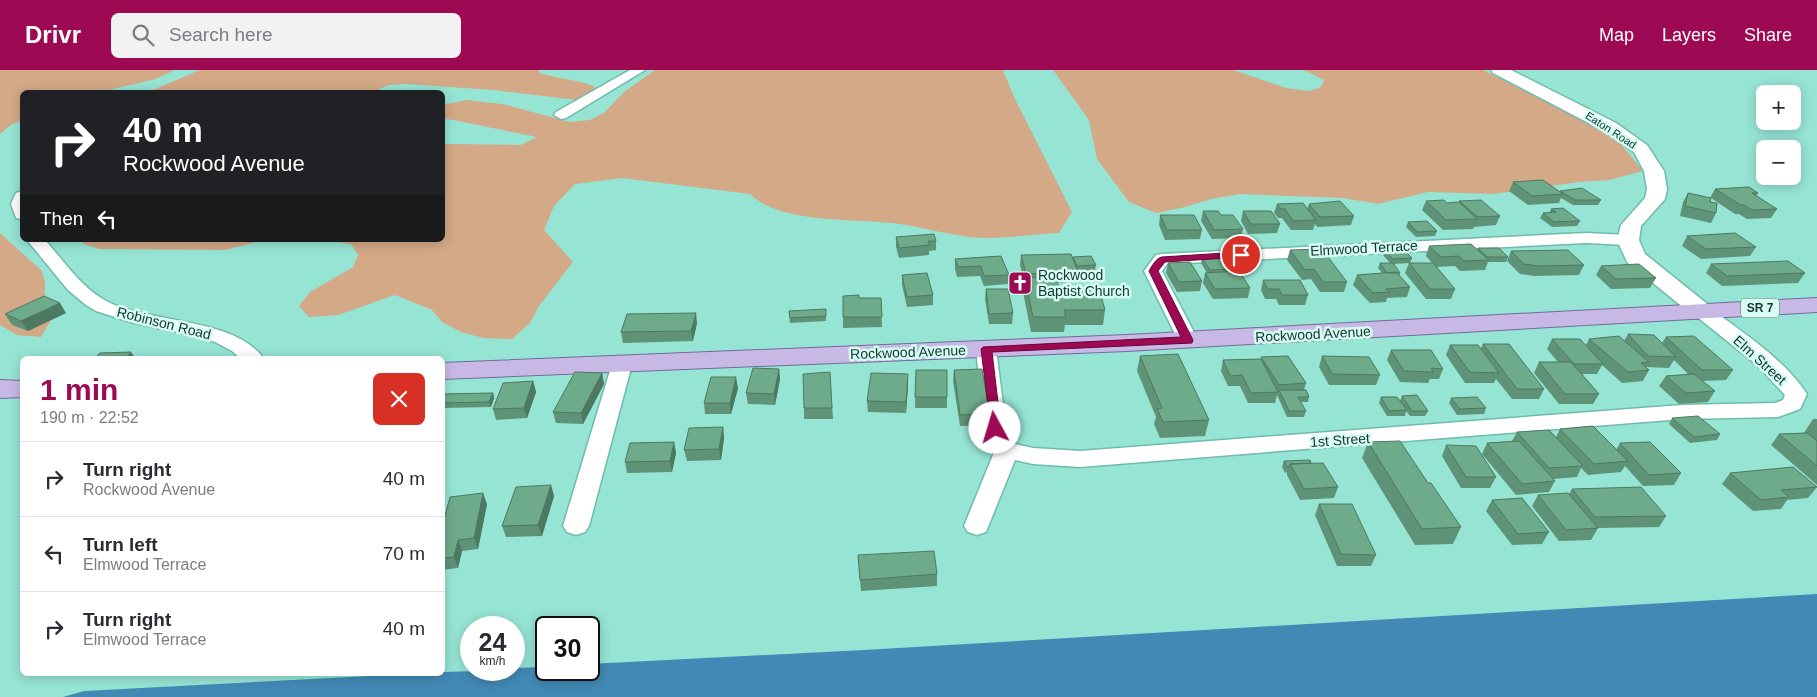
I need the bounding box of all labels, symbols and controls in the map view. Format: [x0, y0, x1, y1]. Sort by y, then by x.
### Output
search box [111, 13, 461, 58]
text: Drivr [25, 21, 81, 48]
icon: search [129, 21, 157, 49]
text: Search here [169, 24, 273, 45]
text: Map [1599, 25, 1634, 45]
text: Layers [1662, 25, 1716, 45]
text: Share [1744, 25, 1792, 45]
map controls [1756, 85, 1801, 185]
button: + [1756, 85, 1801, 130]
street label: Eaton Road [1583, 109, 1639, 151]
icon: right [40, 110, 105, 175]
text: 40 m [123, 110, 203, 149]
button: − [1756, 140, 1801, 185]
text: Rockwood Avenue [123, 151, 305, 176]
icon: left [93, 205, 121, 233]
text: Then [40, 208, 83, 229]
pin [1220, 234, 1262, 276]
street label: Elmwood Terrace [1310, 237, 1419, 259]
icon: arrive [1227, 241, 1255, 269]
place label: Rockwood Baptist Church [1038, 267, 1130, 299]
church icon: Rockwood Baptist Church [1007, 270, 1033, 296]
road number: SR 7 [1741, 298, 1779, 318]
street label: Robinson Road [115, 304, 213, 342]
street label: Rockwood Avenue [1255, 323, 1371, 345]
street label: Elm Street [1730, 332, 1790, 388]
street label: Rockwood Avenue [850, 342, 966, 362]
text: 1 min [40, 373, 118, 406]
button: close [373, 373, 425, 425]
position arrow [968, 401, 1020, 453]
text: 190 m · 22:52 [40, 409, 139, 426]
street label: 1st Street [1310, 430, 1371, 450]
text: Turn right [83, 459, 171, 480]
icon: right [40, 465, 68, 493]
text: 40 m [383, 468, 425, 489]
text: Rockwood Avenue [83, 481, 215, 498]
text: Turn left [83, 534, 158, 555]
icon: left [40, 540, 68, 568]
text: 70 m [383, 543, 425, 564]
text: Elmwood Terrace [83, 556, 206, 573]
text: Turn right [83, 609, 171, 630]
icon: right [40, 615, 68, 643]
speed limit sign: 30 [535, 616, 600, 681]
text: 40 m [383, 618, 425, 639]
text: 24 [479, 628, 506, 656]
text: Elmwood Terrace [83, 631, 206, 648]
text: km/h [479, 654, 506, 668]

